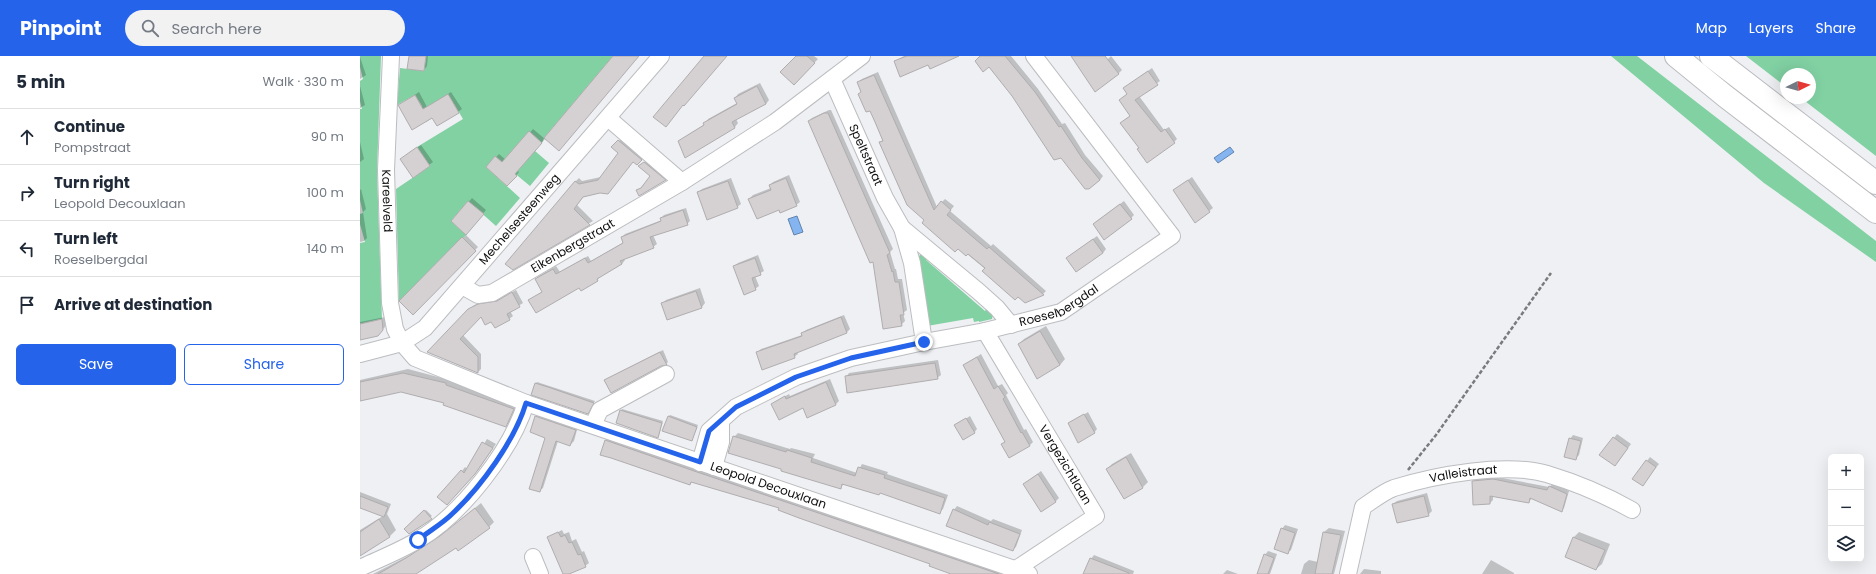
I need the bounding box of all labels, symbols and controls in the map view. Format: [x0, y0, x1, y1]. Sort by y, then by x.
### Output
search box [125, 10, 405, 46]
text: Pinpoint [20, 15, 101, 42]
icon: search [139, 17, 161, 39]
text: Search here [171, 18, 262, 39]
text: Map [1696, 18, 1727, 38]
text: Layers [1749, 18, 1793, 38]
text: Share [1815, 18, 1856, 38]
north arrow [1780, 68, 1816, 104]
text: 5 min [16, 70, 65, 94]
text: Walk · 330 m [263, 72, 344, 91]
text: Continue [54, 116, 125, 137]
street label: Speltstraat [845, 121, 887, 188]
icon: ahead [16, 126, 38, 148]
text: 90 m [311, 127, 344, 146]
text: Pompstraat [54, 138, 131, 157]
street label: Kareelveld [378, 169, 397, 233]
street label: Mechelsesteenweg [475, 170, 563, 268]
text: Turn right [54, 172, 130, 193]
icon: right [16, 182, 38, 204]
text: 100 m [307, 183, 344, 202]
text: Leopold Decouxlaan [54, 194, 186, 213]
street label: Eikenbergstraat [527, 214, 618, 277]
text: Turn left [54, 228, 118, 249]
icon: left [16, 238, 38, 260]
text: 140 m [307, 239, 344, 258]
text: Roeselbergdal [54, 250, 148, 269]
street label: Roeselbergdal [1017, 280, 1101, 330]
icon: arrive [16, 294, 38, 316]
text: Arrive at destination [54, 294, 212, 315]
route end [915, 333, 933, 351]
button: Save [16, 344, 176, 385]
button: Share [184, 344, 344, 385]
street label: Vergezichtlaan [1035, 421, 1096, 508]
map controls [1828, 454, 1864, 562]
button: + [1828, 454, 1864, 490]
street label: Leopold Decouxlaan [708, 457, 829, 513]
street label: Valleistraat [1428, 460, 1498, 486]
button: − [1828, 490, 1864, 526]
button: layers [1828, 526, 1864, 562]
route start [409, 531, 427, 549]

